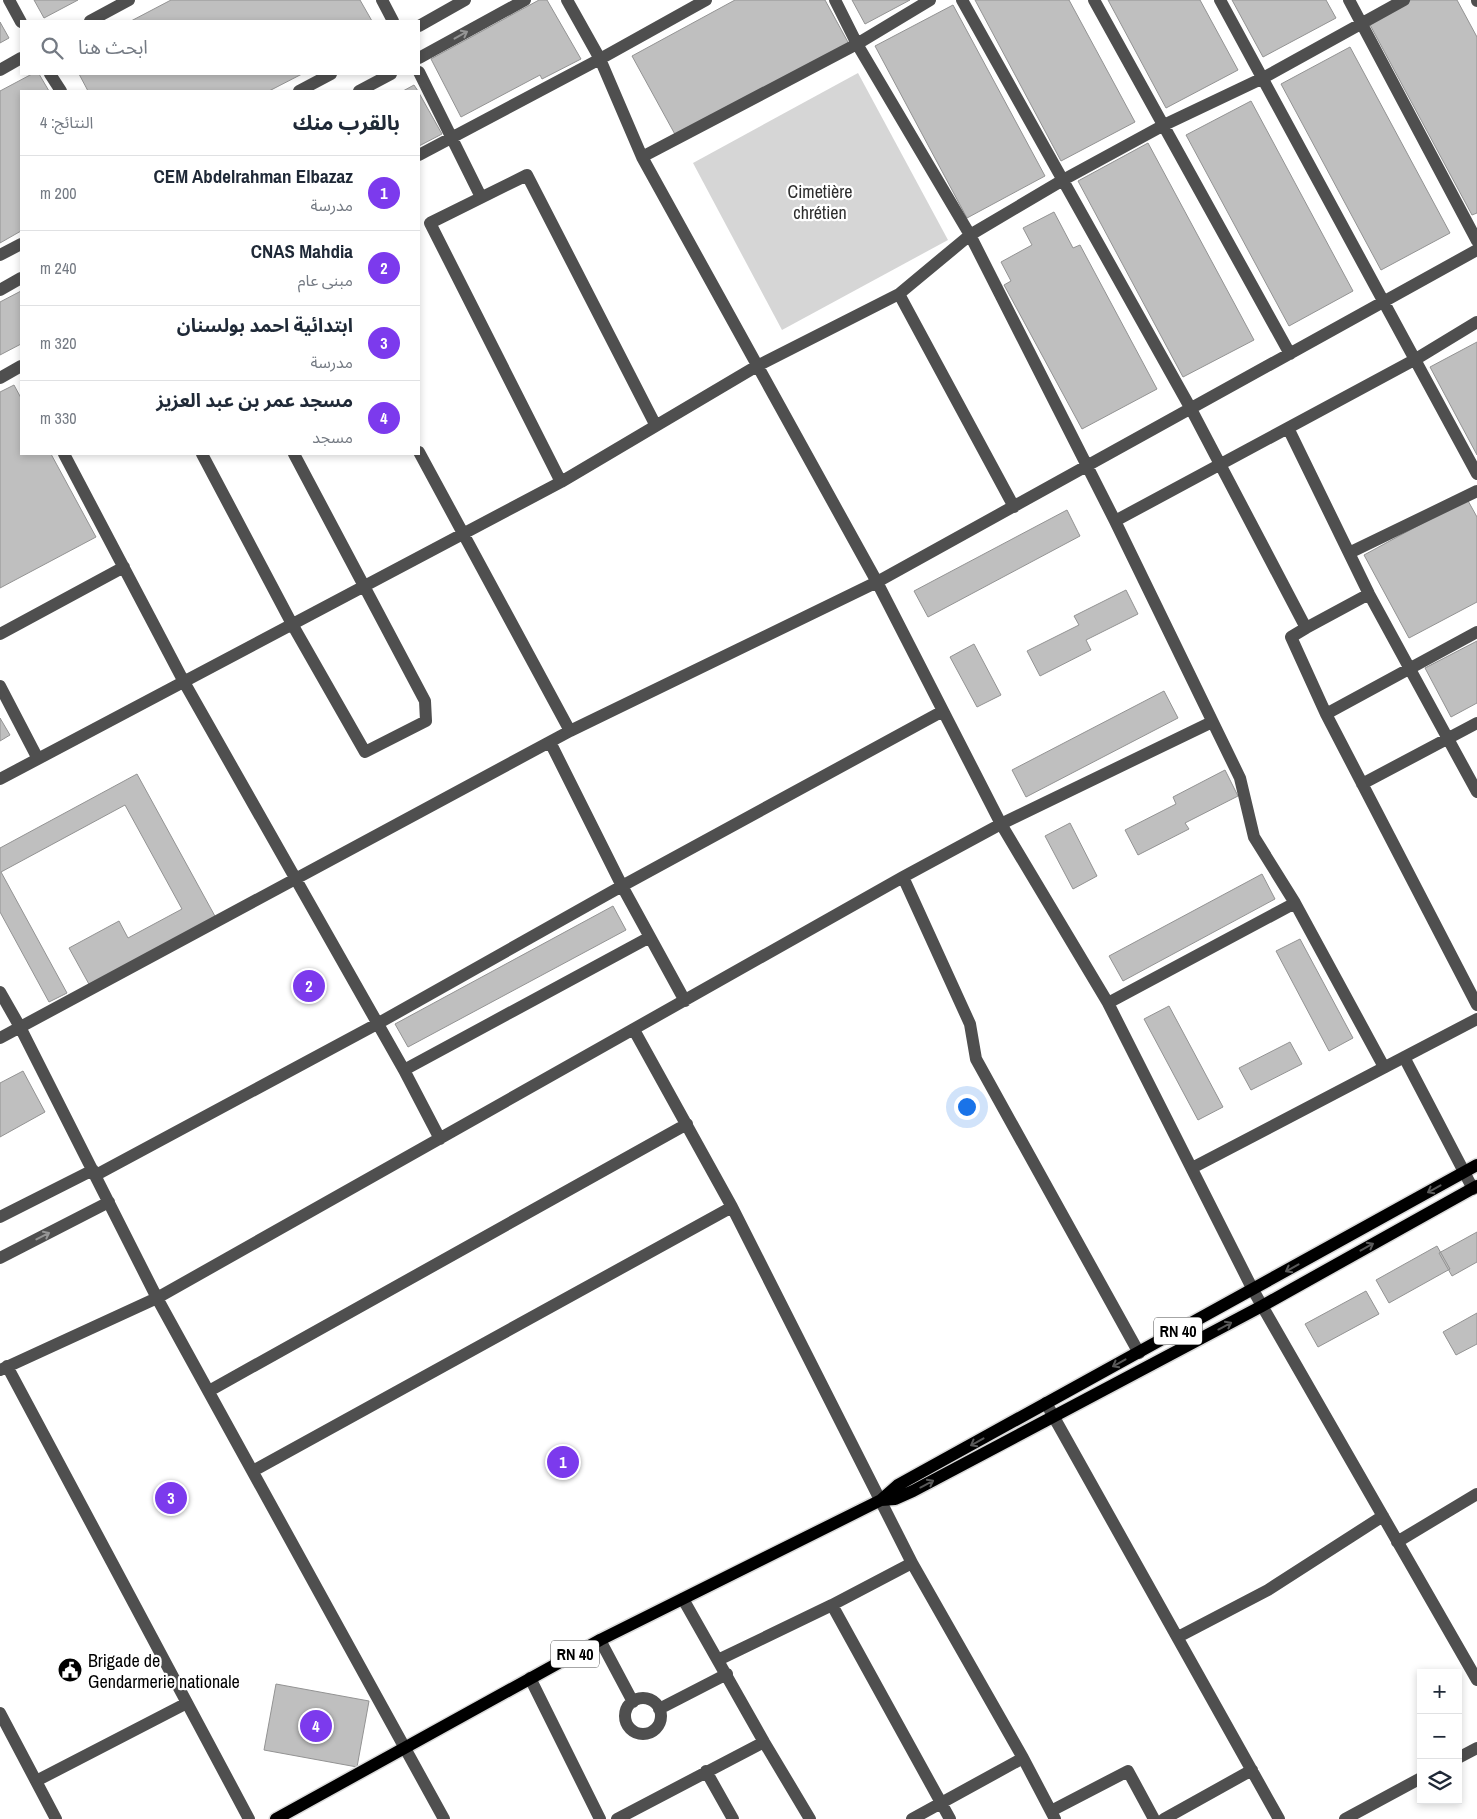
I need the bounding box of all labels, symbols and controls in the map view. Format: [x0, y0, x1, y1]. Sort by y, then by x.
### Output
search box [20, 20, 420, 75]
one-way arrow [454, 30, 469, 40]
icon: search [38, 34, 66, 62]
text: ابحث هنا [78, 34, 148, 60]
text: بالقرب منك [293, 108, 400, 137]
text: النتائج: 4 [40, 111, 93, 133]
text: CEM Abdelrahman Elbazaz [154, 163, 353, 189]
park label: Cimetière chrétien [788, 179, 852, 225]
text: 200 m [40, 182, 76, 204]
text: 1 [380, 182, 388, 204]
text: مدرسة [310, 194, 353, 216]
text: CNAS Mahdia [251, 238, 353, 264]
text: 240 m [40, 257, 76, 279]
text: 2 [380, 257, 388, 279]
text: مبنى عام [298, 269, 353, 291]
text: ابتدائية احمد بولسنان [177, 312, 353, 338]
text: 320 m [40, 332, 76, 354]
text: 3 [380, 332, 388, 354]
text: مدرسة [310, 351, 353, 373]
text: مسجد عمر بن عبد العزيز [156, 387, 353, 413]
text: 330 m [40, 407, 76, 429]
text: 4 [380, 407, 388, 429]
text: مسجد [312, 426, 353, 448]
pin: 2 [293, 967, 325, 1005]
your location [954, 1094, 980, 1120]
one-way arrow [1428, 1184, 1442, 1194]
one-way arrow [36, 1231, 51, 1241]
one-way arrow [1360, 1242, 1374, 1252]
one-way arrow [1285, 1263, 1300, 1273]
road number: RN 40 [1154, 1318, 1202, 1344]
one-way arrow [1217, 1320, 1231, 1330]
one-way arrow [1112, 1358, 1127, 1368]
one-way arrow [970, 1437, 985, 1447]
pin: 1 [547, 1443, 579, 1481]
pin: 3 [155, 1479, 187, 1517]
one-way arrow [919, 1479, 934, 1489]
road number: RN 40 [551, 1640, 599, 1668]
place label: Brigade de Gendarmerie nationale [88, 1648, 240, 1694]
public building icon: Brigade de Gendarmerie nationale [57, 1657, 83, 1683]
map controls [1417, 1669, 1462, 1804]
button: + [1417, 1669, 1462, 1714]
pin: 4 [300, 1707, 332, 1745]
button: − [1417, 1714, 1462, 1759]
button: layers [1417, 1759, 1462, 1804]

